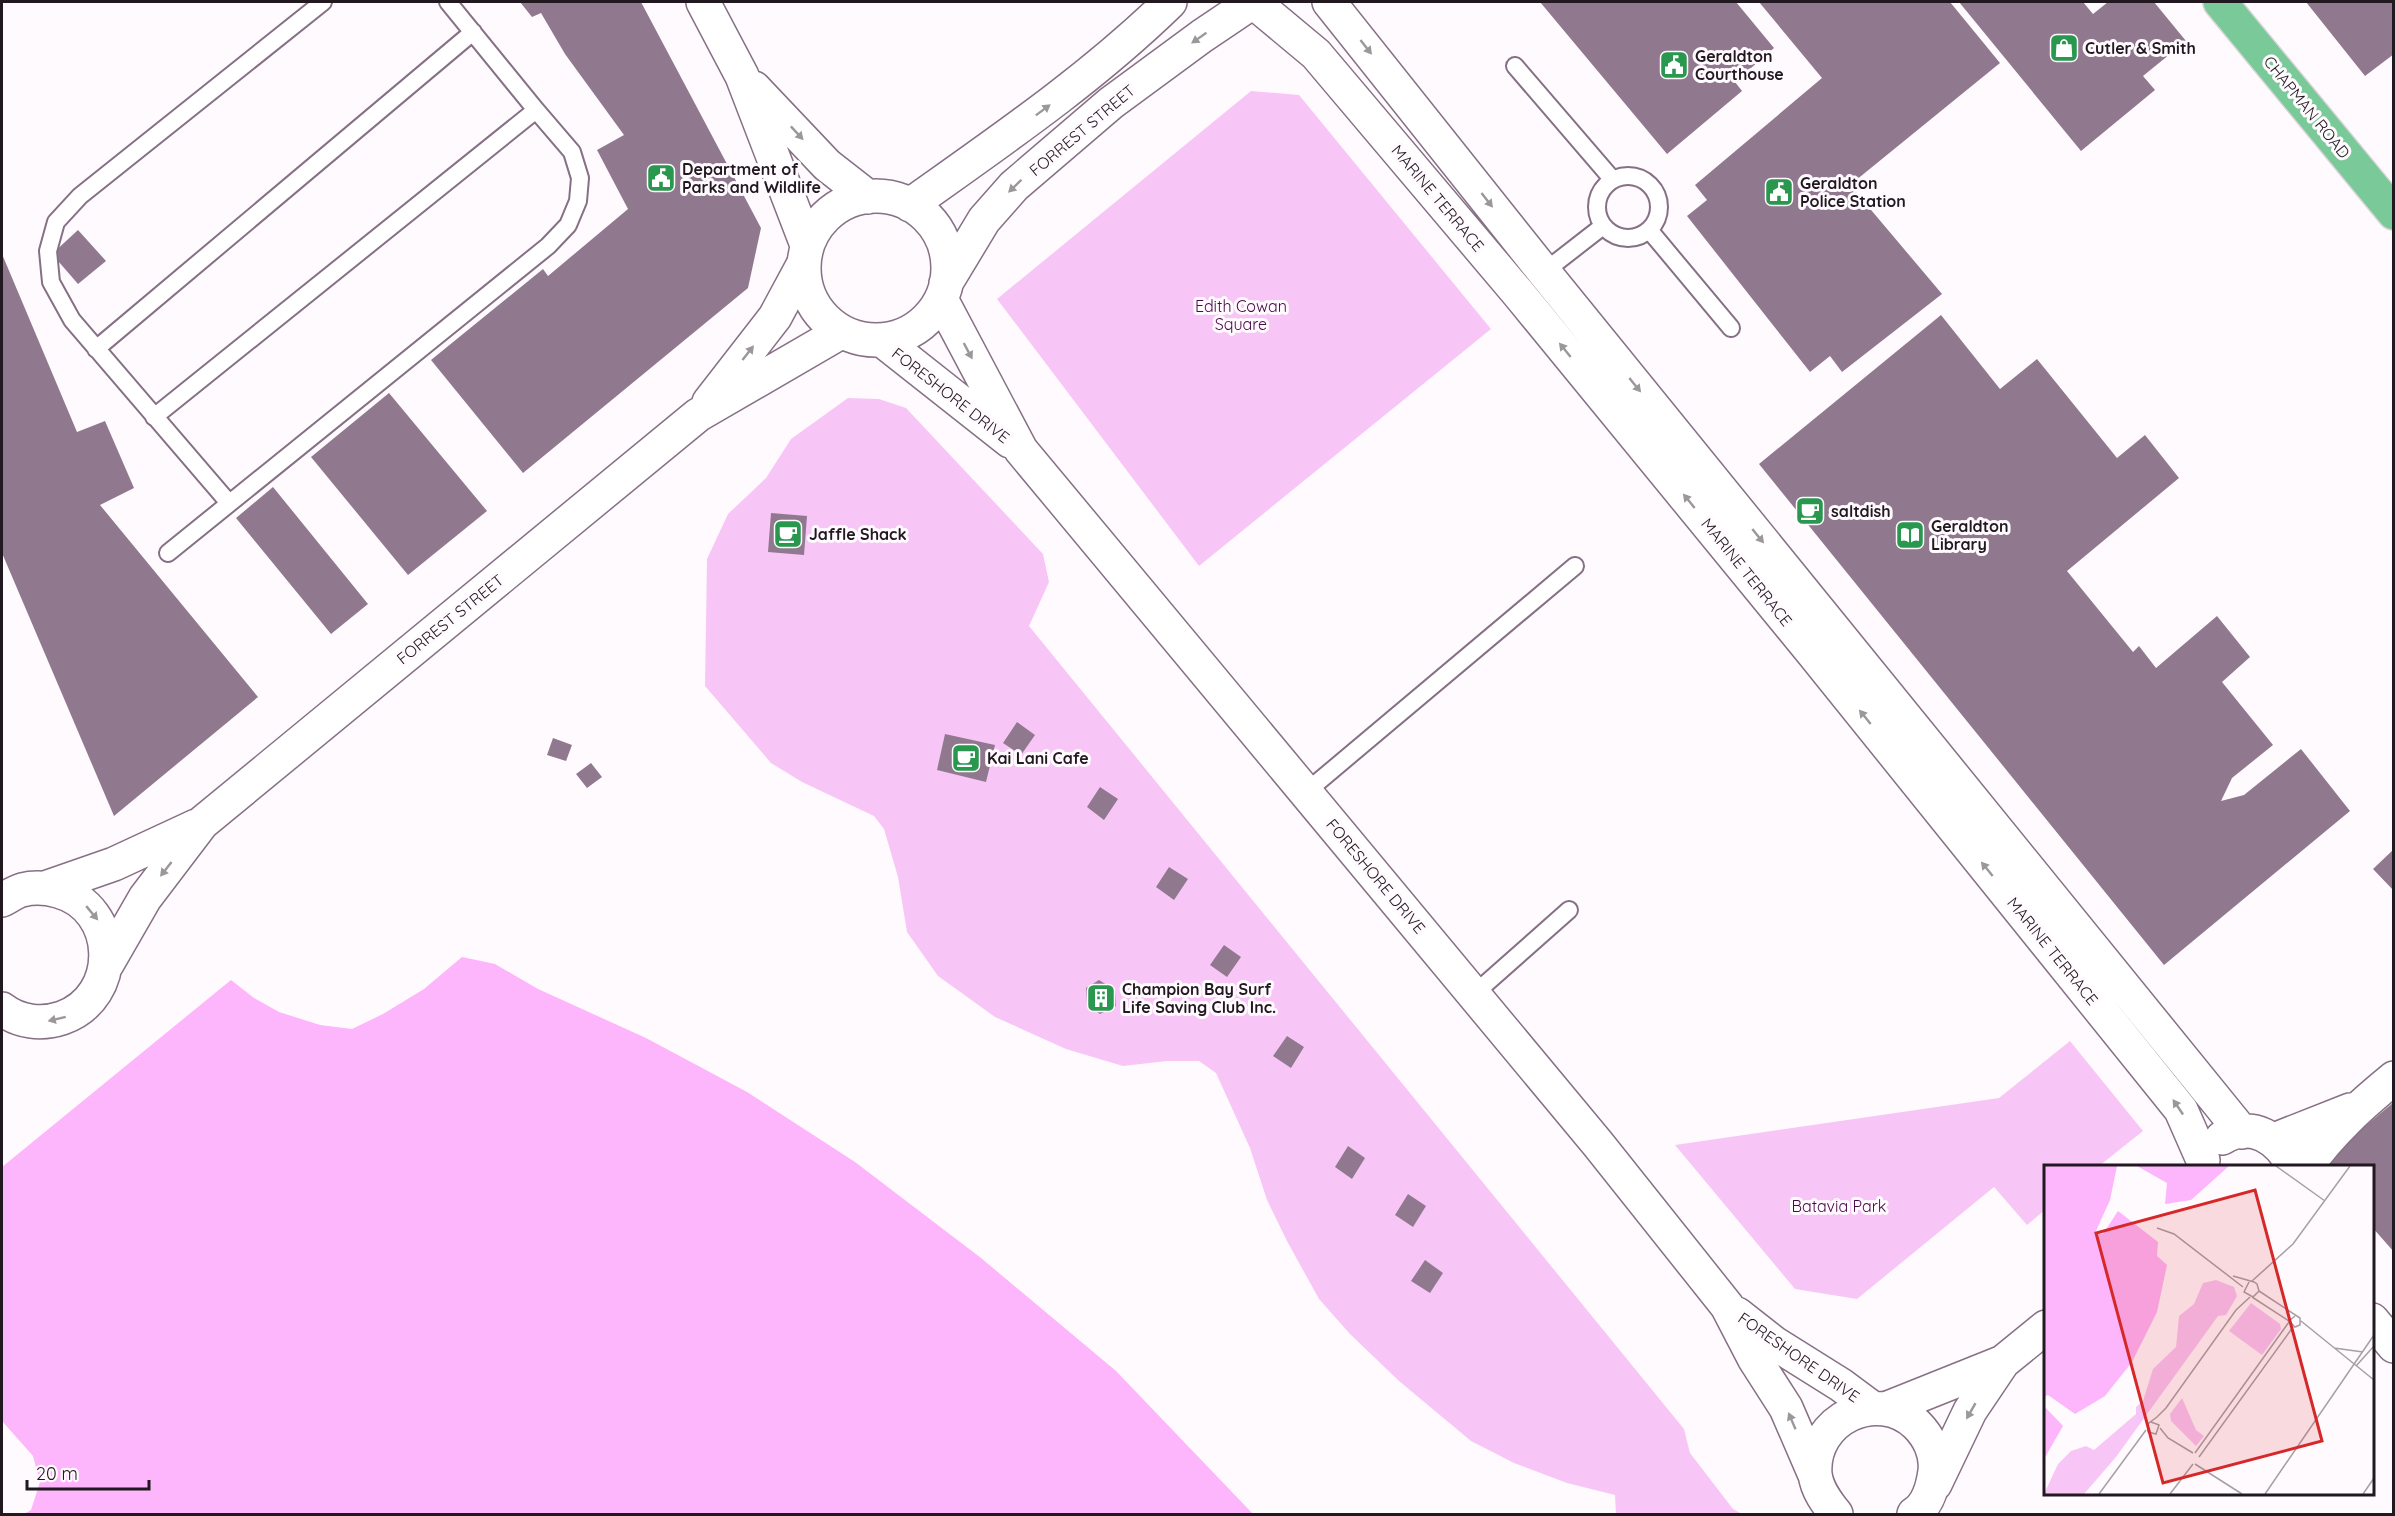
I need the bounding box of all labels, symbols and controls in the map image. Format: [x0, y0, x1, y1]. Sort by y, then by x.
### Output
one-way arrow [1192, 32, 1208, 44]
shop icon: Cutler & Smith [2048, 32, 2080, 64]
place label: Cutler & Smith [2085, 38, 2196, 58]
one-way arrow [1359, 39, 1371, 54]
place label: Geraldton Courthouse [1695, 46, 1784, 84]
public building icon: Geraldton Courthouse [1658, 49, 1690, 81]
street label: CHAPMAN ROAD [2260, 52, 2354, 162]
street label: FORREST STREET [1025, 80, 1139, 180]
one-way arrow [1036, 104, 1051, 116]
one-way arrow [790, 126, 804, 141]
street label: MARINE TERRACE [1387, 140, 1489, 256]
place label: Department of Parks and Wildlife [682, 159, 821, 197]
public building icon: Department of Parks and Wildlife [645, 162, 677, 194]
place label: Geraldton Police Station [1800, 173, 1906, 211]
public building icon: Geraldton Police Station [1763, 176, 1795, 208]
one-way arrow [1008, 179, 1022, 193]
one-way arrow [1480, 192, 1492, 207]
park label: Edith Cowan Square [1195, 296, 1287, 334]
one-way arrow [1559, 342, 1572, 358]
street label: FORESHORE DRIVE [888, 343, 1014, 447]
one-way arrow [963, 343, 973, 360]
one-way arrow [741, 345, 753, 360]
one-way arrow [1628, 377, 1640, 392]
one-way arrow [1682, 493, 1695, 509]
cafe icon: saltdish [1794, 495, 1826, 527]
place label: saltdish [1831, 501, 1891, 521]
street label: MARINE TERRACE [1697, 514, 1797, 630]
place label: Geraldton Library [1931, 516, 2009, 554]
cafe icon: Jaffle Shack [772, 518, 804, 550]
library icon: Geraldton Library [1894, 519, 1926, 551]
place label: Jaffle Shack [809, 524, 907, 544]
one-way arrow [1751, 528, 1764, 544]
street label: FORREST STREET [392, 570, 508, 668]
one-way arrow [1858, 709, 1871, 725]
cafe icon: Kai Lani Cafe [950, 742, 982, 774]
place label: Kai Lani Cafe [987, 748, 1089, 768]
street label: FORESHORE DRIVE [1322, 814, 1430, 938]
one-way arrow [1981, 861, 1994, 877]
one-way arrow [161, 862, 173, 877]
street label: MARINE TERRACE [2003, 893, 2103, 1009]
one-way arrow [85, 905, 98, 921]
place label: Champion Bay Surf Life Saving Club Inc. [1122, 979, 1276, 1017]
building icon: Champion Bay Surf Life Saving Club Inc. [1085, 982, 1117, 1014]
one-way arrow [48, 1015, 66, 1024]
one-way arrow [2172, 1100, 2184, 1116]
inset map [2044, 1165, 2374, 1495]
park label: Batavia Park [1792, 1196, 1886, 1216]
street label: FORESHORE DRIVE [1734, 1308, 1864, 1406]
one-way arrow [1965, 1403, 1976, 1419]
one-way arrow [1787, 1412, 1797, 1430]
scale bar [27, 1453, 148, 1491]
text: 20 m [36, 1462, 78, 1485]

